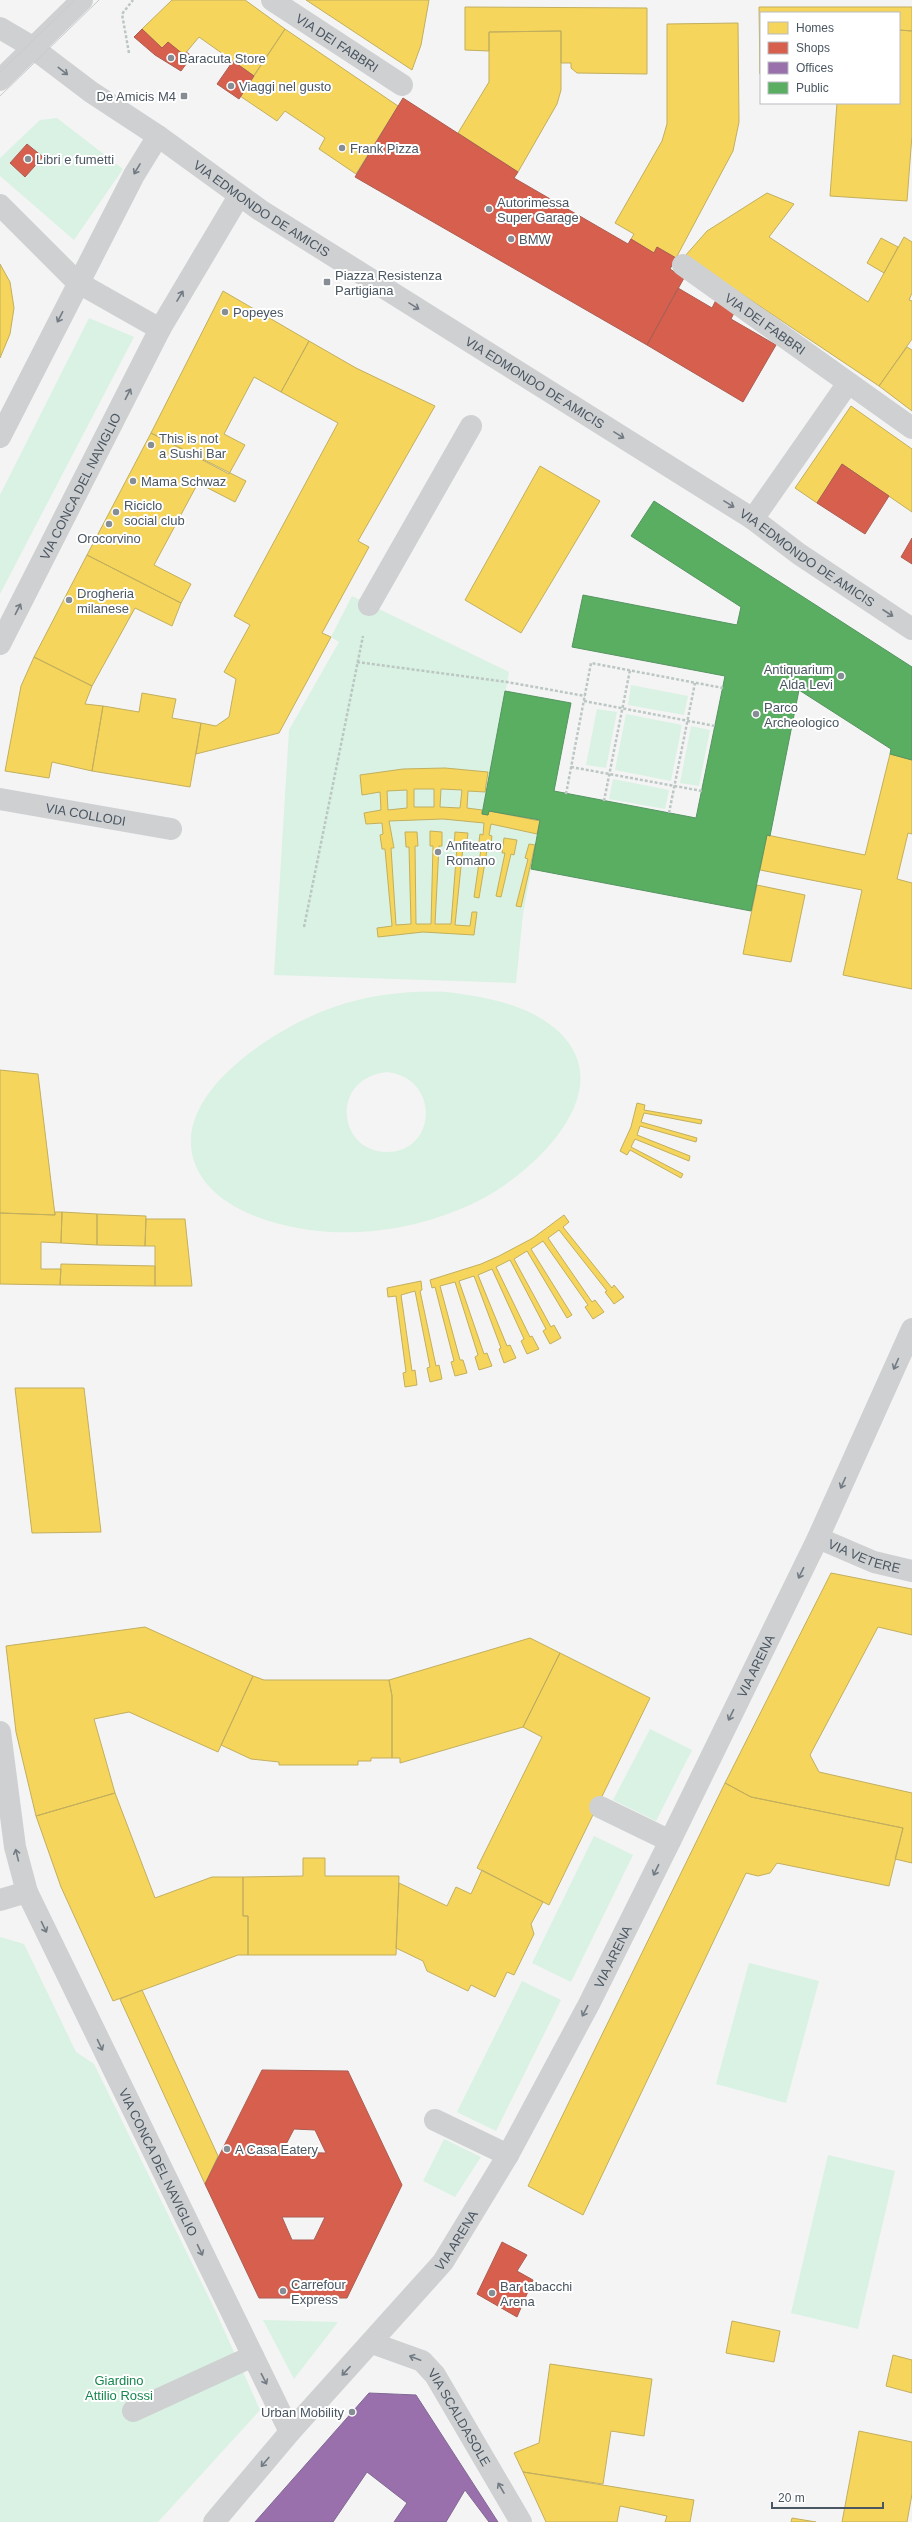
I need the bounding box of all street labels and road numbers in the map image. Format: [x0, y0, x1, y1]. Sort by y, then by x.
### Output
street label: VIA DEI FABBRI [293, 11, 381, 76]
street label: VIA EDMONDO DE AMICIS [190, 157, 333, 260]
street label: VIA DEI FABBRI [722, 290, 808, 358]
street label: VIA EDMONDO DE AMICIS [462, 334, 607, 432]
street label: VIA CONCA DEL NAVIGLIO [37, 410, 124, 562]
street label: VIA EDMONDO DE AMICIS [737, 506, 878, 610]
street label: VIA COLLODI [44, 800, 127, 829]
street label: VIA VETERE [826, 1536, 902, 1576]
street label: VIA ARENA [734, 1632, 778, 1700]
street label: VIA ARENA [591, 1923, 635, 1991]
street label: VIA CONCA DEL NAVIGLIO [116, 2086, 200, 2239]
street label: VIA ARENA [432, 2207, 481, 2274]
street label: VIA SCALDASOLE [425, 2365, 494, 2469]

